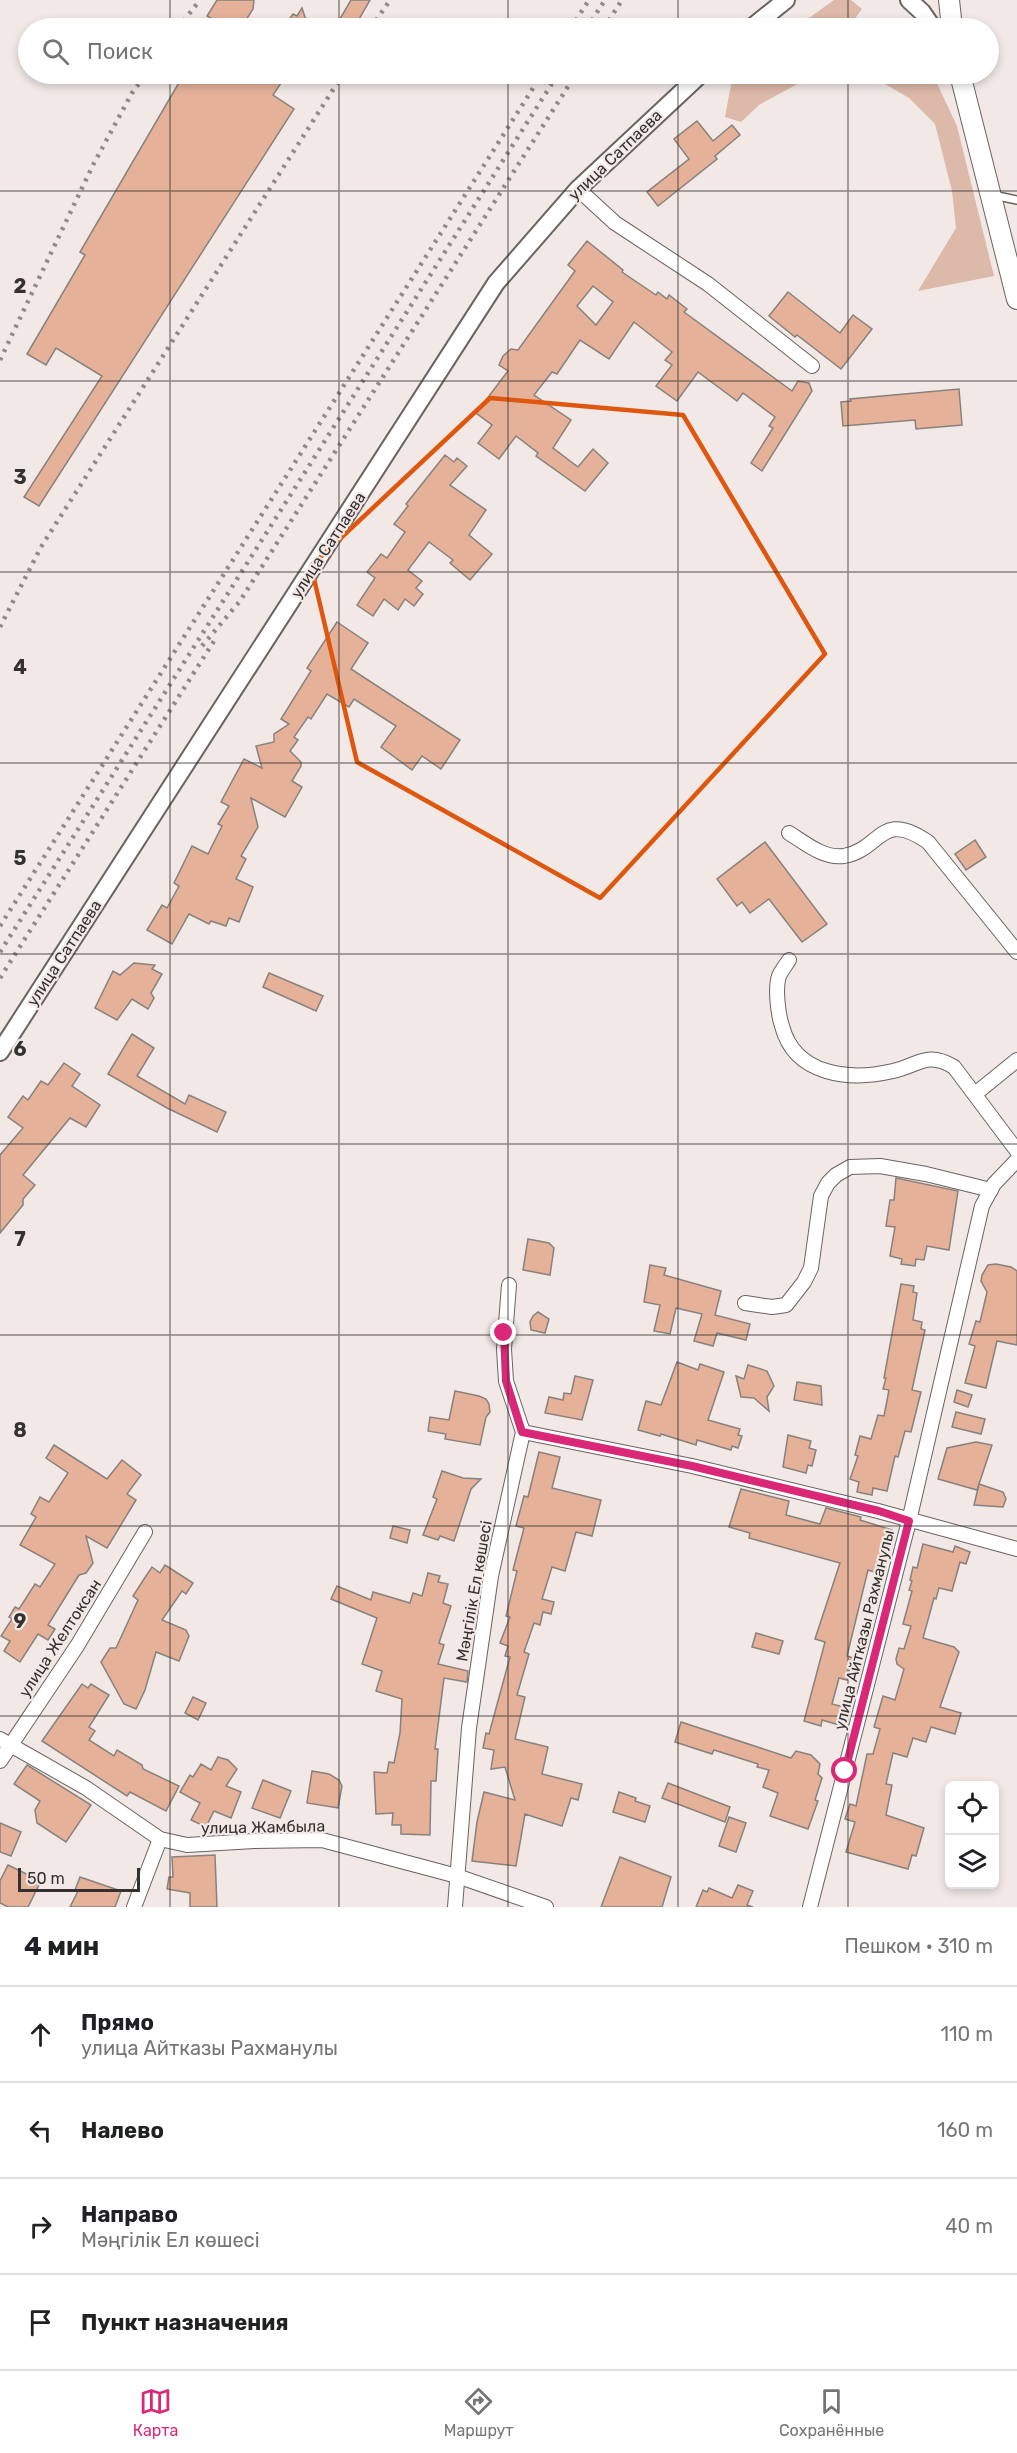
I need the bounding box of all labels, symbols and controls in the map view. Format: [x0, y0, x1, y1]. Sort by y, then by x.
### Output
search box [18, 18, 999, 84]
icon: search [39, 35, 72, 68]
text: Поиск [87, 38, 153, 65]
street label: улица Сатпаева [564, 106, 666, 204]
text: 2 [14, 274, 27, 298]
text: 3 [13, 465, 27, 489]
street label: улица Сатпаева [287, 488, 369, 602]
text: 4 [13, 655, 27, 679]
text: 5 [14, 846, 27, 870]
street label: улица Сатпаева [23, 896, 105, 1010]
text: 6 [13, 1037, 27, 1061]
text: 7 [14, 1227, 26, 1251]
route end [490, 1319, 516, 1345]
text: 8 [13, 1418, 27, 1442]
street label: Мәңгілік Ел көшесі [452, 1519, 496, 1663]
street label: улица Айтказы Рахманулы [830, 1528, 898, 1732]
street label: улица Желтоксан [15, 1575, 105, 1701]
text: 9 [14, 1609, 27, 1633]
route start [831, 1757, 857, 1783]
map controls [945, 1781, 999, 1889]
button: locate [945, 1781, 999, 1835]
street label: улица Жамбыла [201, 1816, 325, 1838]
button: layers [945, 1835, 999, 1889]
scale bar [18, 1865, 140, 1892]
text: 50 m [27, 1869, 65, 1888]
text: 4 мин [24, 1931, 99, 1962]
text: Пешком · 310 m [844, 1934, 993, 1958]
text: Прямо [81, 2009, 154, 2036]
icon: ahead [24, 2018, 57, 2051]
text: 110 m [941, 2022, 993, 2046]
text: улица Айтказы Рахманулы [81, 2036, 338, 2060]
icon: left [24, 2114, 57, 2147]
text: Налево [81, 2117, 164, 2144]
text: 160 m [937, 2118, 993, 2142]
text: Направо [81, 2201, 178, 2228]
icon: right [24, 2210, 57, 2243]
text: 40 m [945, 2214, 993, 2238]
text: Мәңгілік Ел көшесі [81, 2228, 259, 2252]
icon: arrive [24, 2306, 57, 2339]
text: Пункт назначения [81, 2309, 289, 2336]
tab: Карта [133, 2385, 178, 2440]
tab: Маршрут [444, 2385, 514, 2440]
tab: Сохранённые [779, 2385, 884, 2440]

